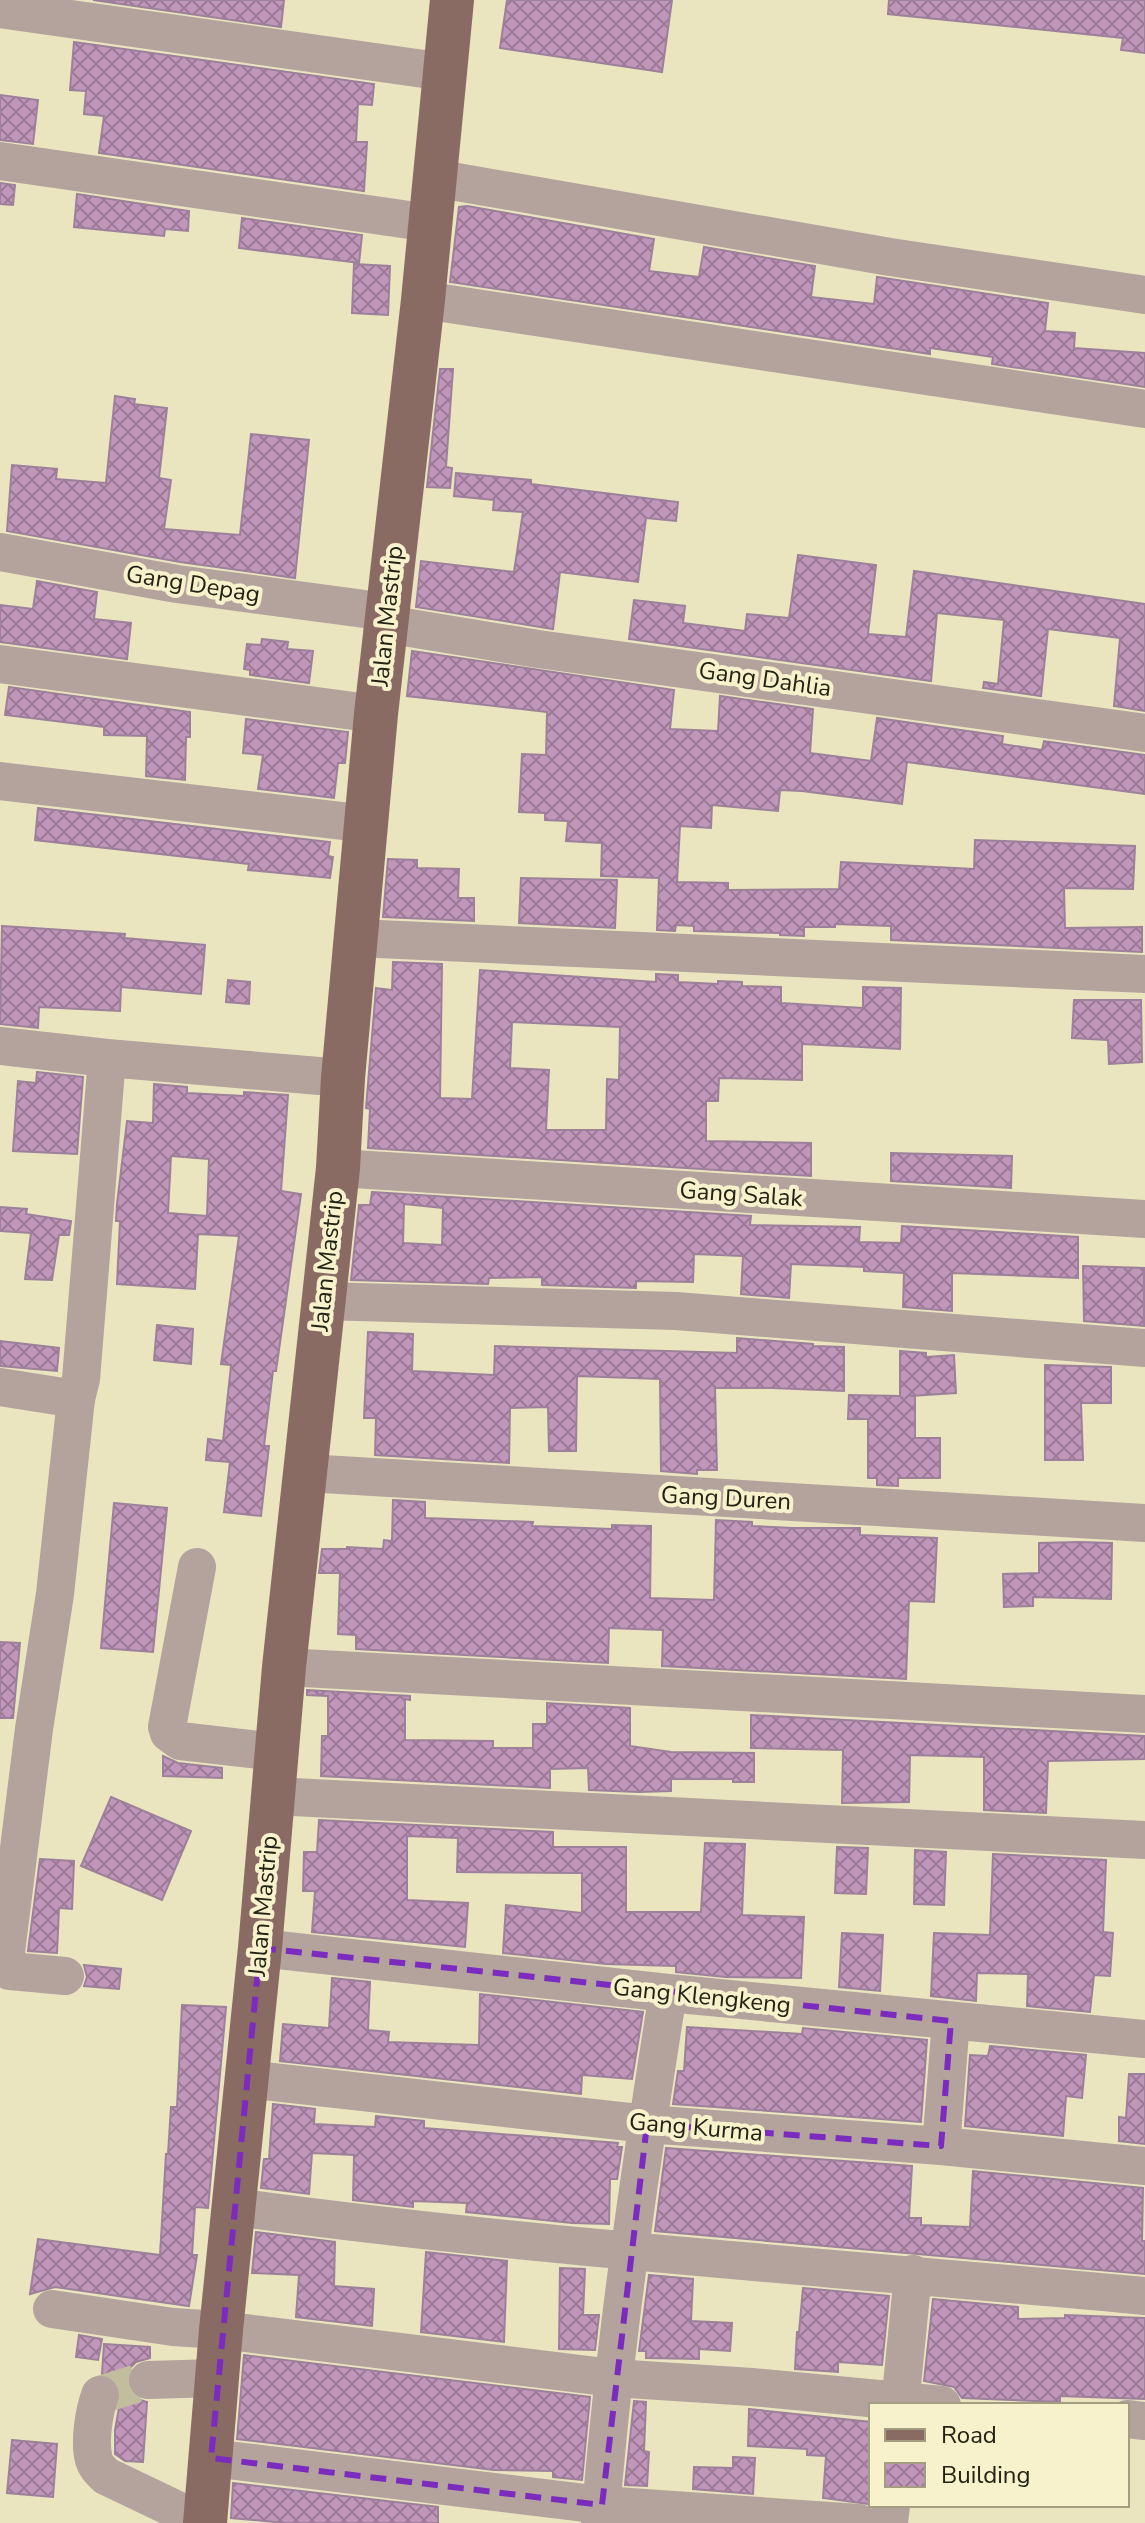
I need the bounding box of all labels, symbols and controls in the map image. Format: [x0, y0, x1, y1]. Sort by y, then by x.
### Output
street label: Jalan Mastrip [364, 544, 410, 689]
street label: Gang Depag [124, 558, 262, 610]
street label: Gang Dahlia [697, 654, 833, 704]
street label: Gang Salak [678, 1174, 805, 1214]
street label: Jalan Mastrip [304, 1189, 350, 1334]
street label: Gang Duren [660, 1479, 792, 1517]
street label: Jalan Mastrip [241, 1834, 285, 1979]
street label: Gang Klengkeng [612, 1971, 792, 2021]
street label: Gang Kurma [628, 2105, 764, 2149]
legend [869, 2403, 1129, 2507]
text: Road [941, 2419, 997, 2451]
text: Building [941, 2459, 1031, 2491]

